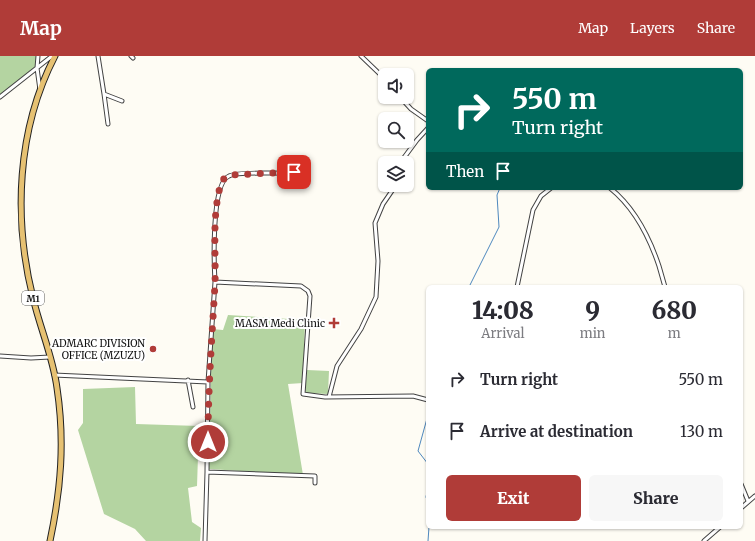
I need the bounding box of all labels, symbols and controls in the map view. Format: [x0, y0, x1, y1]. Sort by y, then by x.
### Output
text: Map [20, 16, 62, 40]
text: Map [578, 19, 608, 37]
text: Layers [630, 19, 675, 37]
text: Share [697, 19, 735, 37]
map controls [378, 68, 414, 192]
button: sound [378, 68, 414, 104]
text: 550 m [512, 81, 597, 117]
icon: right [446, 84, 498, 136]
button: search [378, 112, 414, 148]
text: Turn right [512, 116, 603, 139]
pin [277, 155, 311, 189]
button: layers [378, 156, 414, 192]
icon: arrive [492, 160, 514, 182]
icon: arrive [283, 161, 305, 183]
text: Then [446, 162, 484, 181]
road number: M1 [22, 291, 44, 305]
text: 14:08 [472, 295, 534, 326]
text: 9 [585, 295, 600, 326]
text: 680 [651, 295, 697, 326]
place label: MASM Medi Clinic [235, 317, 325, 330]
marker: MASM Medi Clinic [328, 317, 340, 329]
text: Arrival [481, 325, 525, 342]
text: min [580, 325, 605, 342]
text: m [668, 325, 681, 342]
place label: ADMARC DIVISION OFFICE (MZUZU) [51, 337, 145, 362]
marker: ADMARC DIVISION OFFICE (MZUZU) [148, 344, 158, 354]
icon: right [446, 368, 468, 390]
text: Turn right [480, 370, 558, 389]
text: 550 m [678, 370, 723, 389]
icon: arrive [446, 420, 468, 442]
position arrow [187, 421, 229, 463]
text: Arrive at destination [480, 422, 633, 441]
text: 130 m [680, 422, 723, 441]
button: Exit [446, 475, 581, 521]
button: Share [589, 475, 723, 521]

